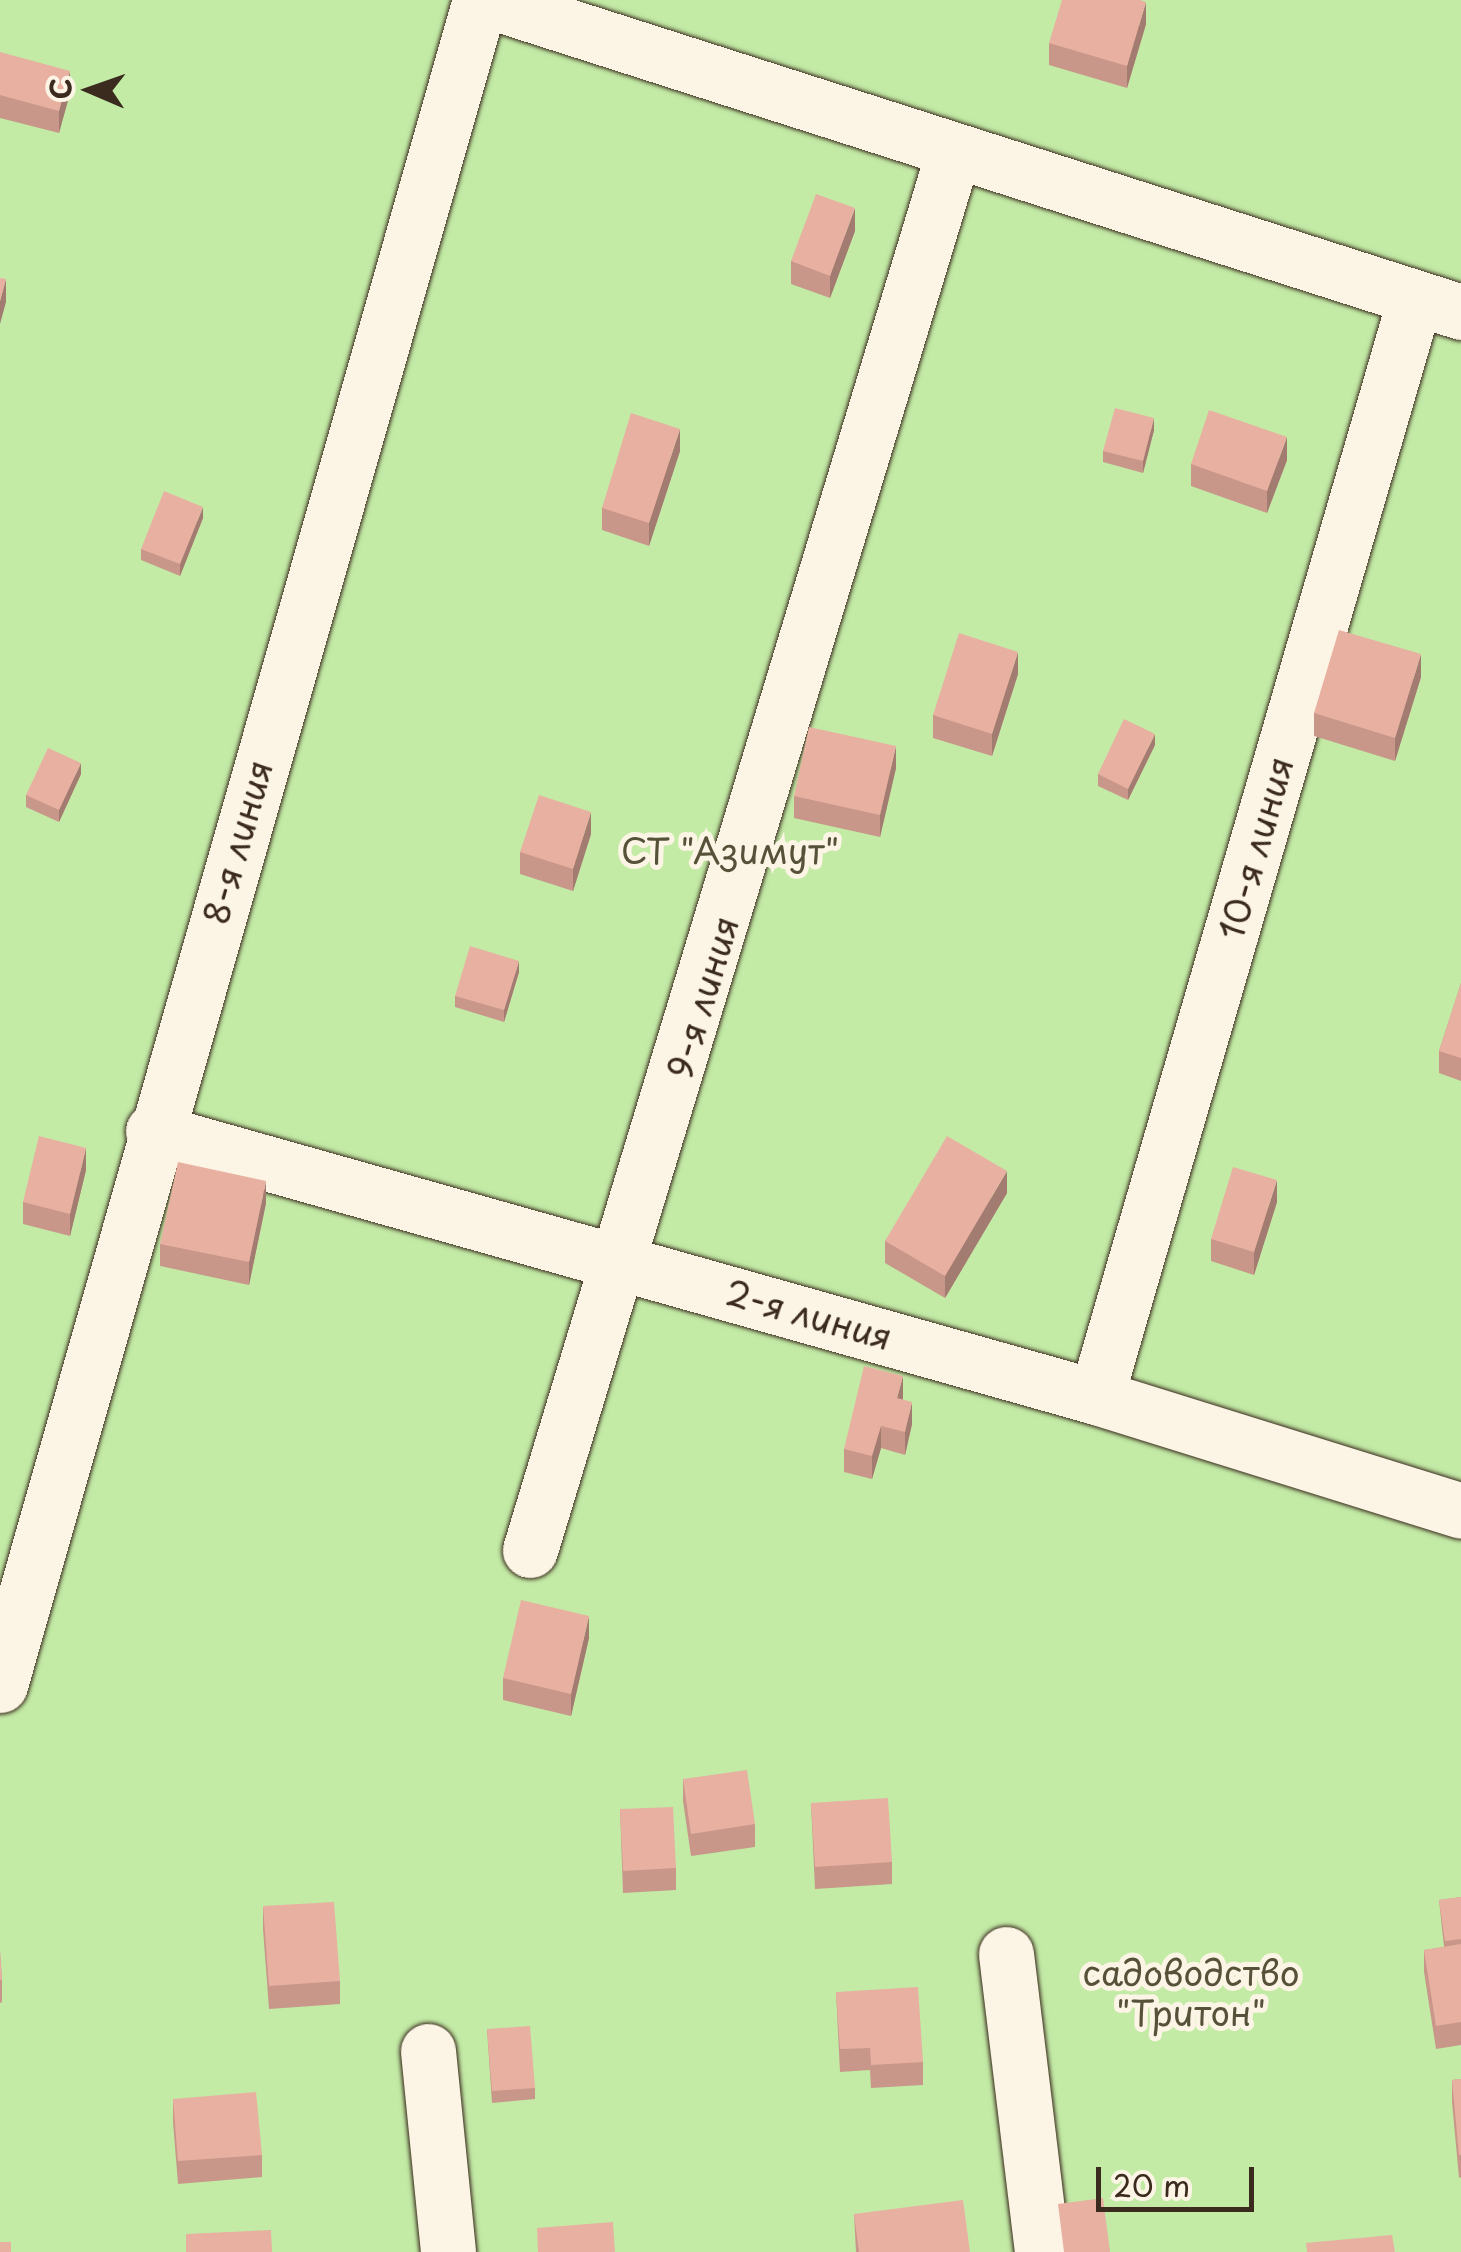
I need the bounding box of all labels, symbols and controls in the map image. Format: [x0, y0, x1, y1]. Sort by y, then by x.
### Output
north arrow [40, 40, 140, 140]
text: С [38, 78, 81, 100]
street label: 10-я линия [1209, 751, 1301, 945]
street label: 8-я линия [193, 755, 281, 929]
park label: СТ "Азимут" [620, 829, 840, 871]
street label: 9-я линия [657, 911, 747, 1083]
street label: 2-я линия [721, 1270, 897, 1358]
park label: садоводство "Тритон" [1082, 1951, 1300, 2033]
scale bar [1101, 2147, 1258, 2209]
text: 20 m [1113, 2162, 1190, 2207]

